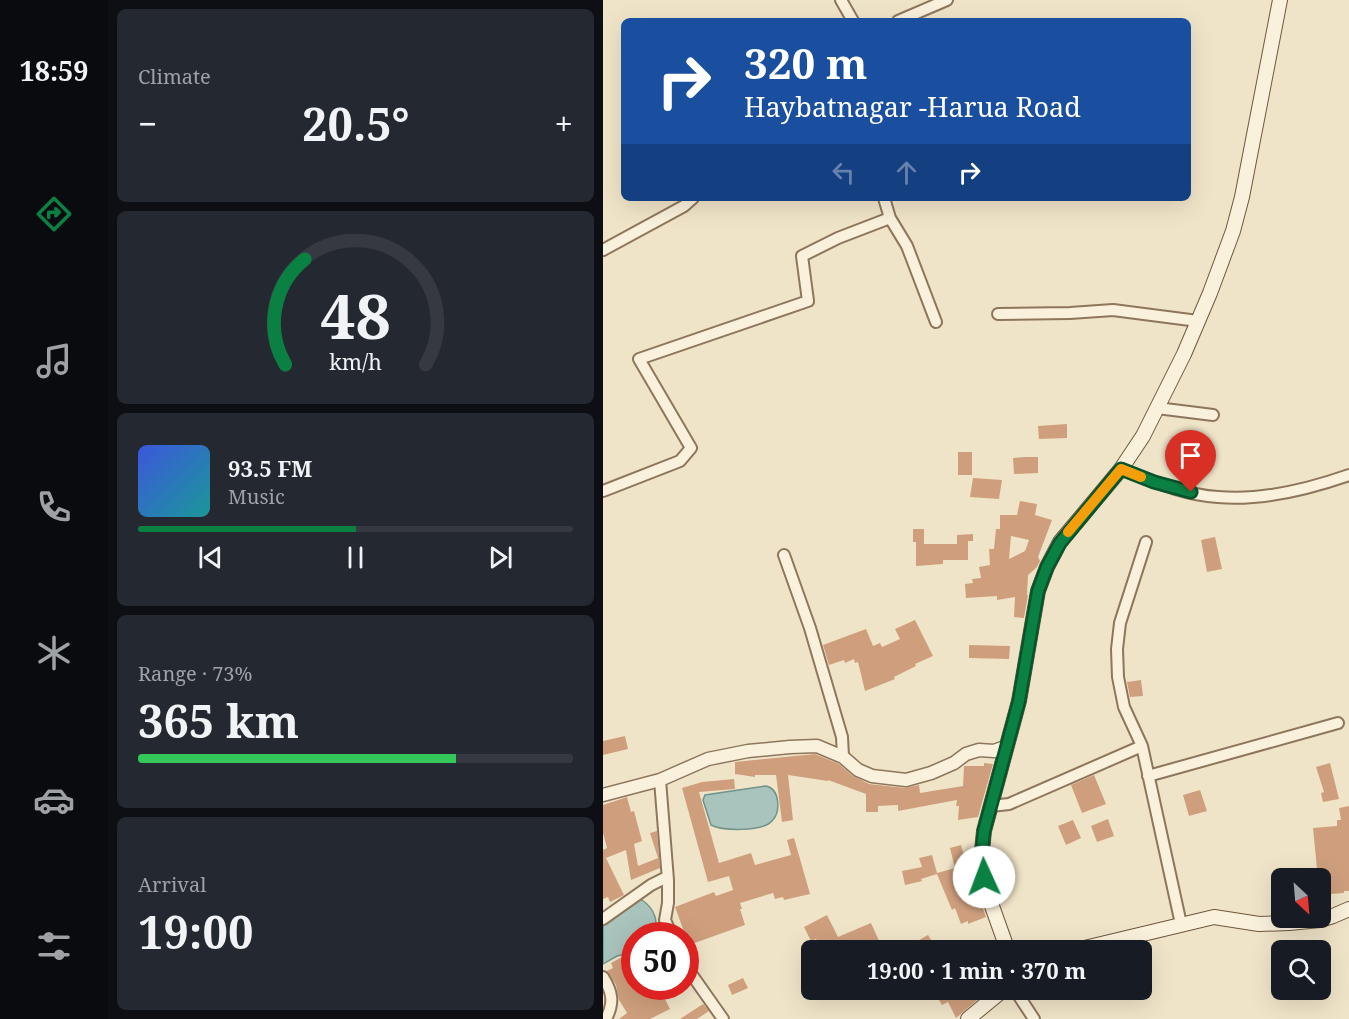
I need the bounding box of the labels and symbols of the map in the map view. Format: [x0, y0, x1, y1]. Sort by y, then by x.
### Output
pin [1165, 430, 1216, 492]
position arrow [952, 845, 1016, 909]
north arrow [1271, 868, 1331, 928]
speed limit sign: 50 [621, 922, 699, 1000]

